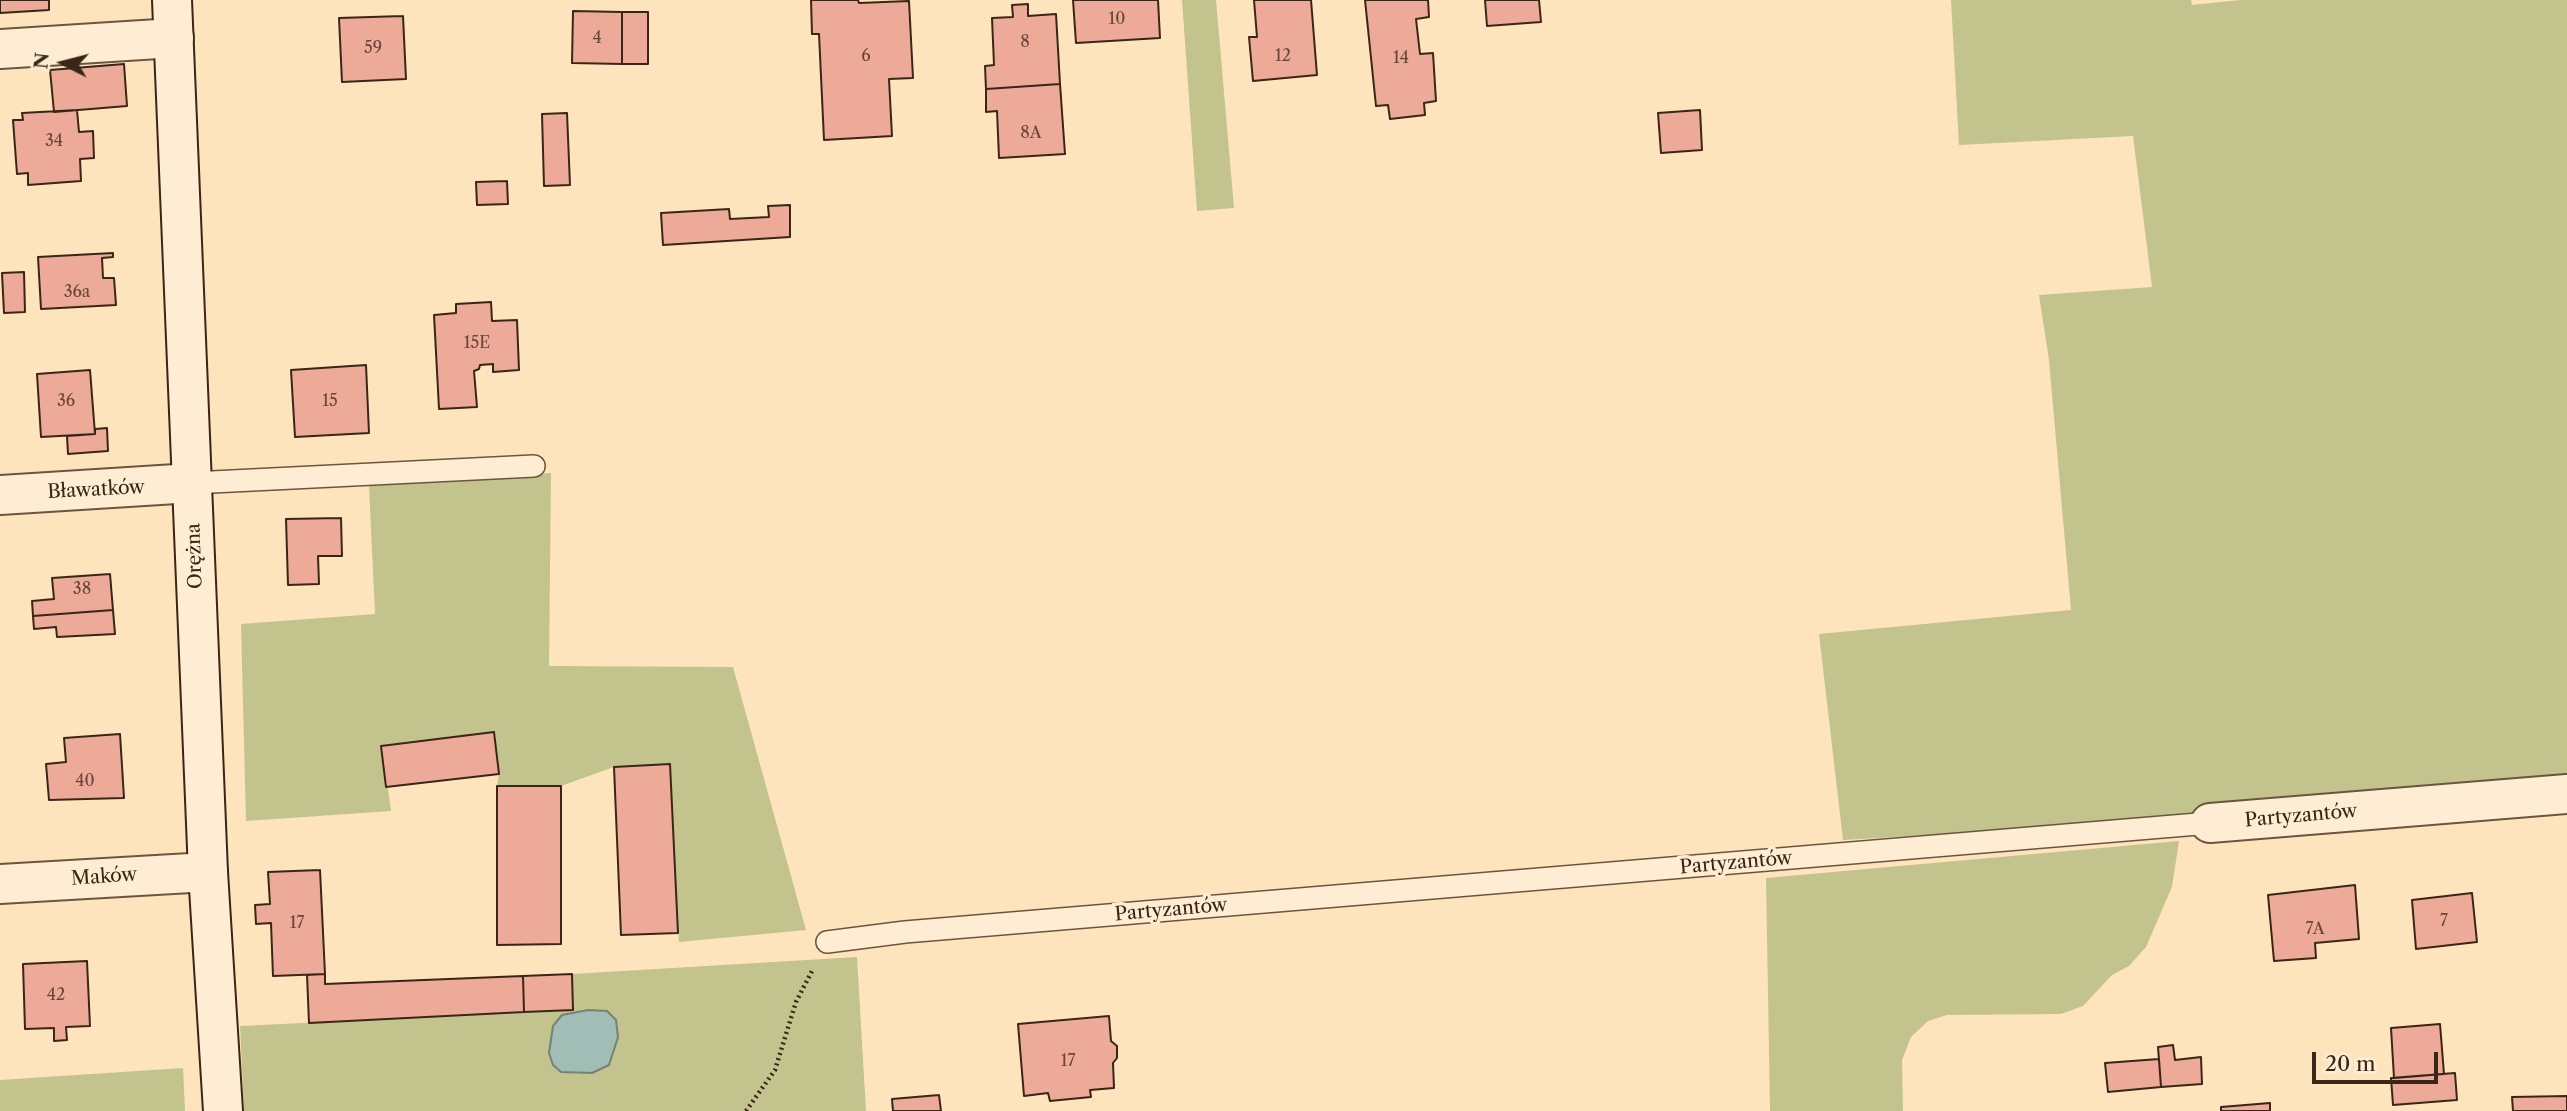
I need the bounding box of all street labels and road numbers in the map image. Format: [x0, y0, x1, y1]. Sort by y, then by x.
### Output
street label: Bławatków [47, 476, 145, 504]
street label: Orężna [182, 523, 208, 589]
street label: Partyzantów [2244, 800, 2358, 832]
street label: Partyzantów [1679, 847, 1793, 879]
street label: Maków [70, 863, 138, 891]
street label: Partyzantów [1114, 894, 1228, 926]

